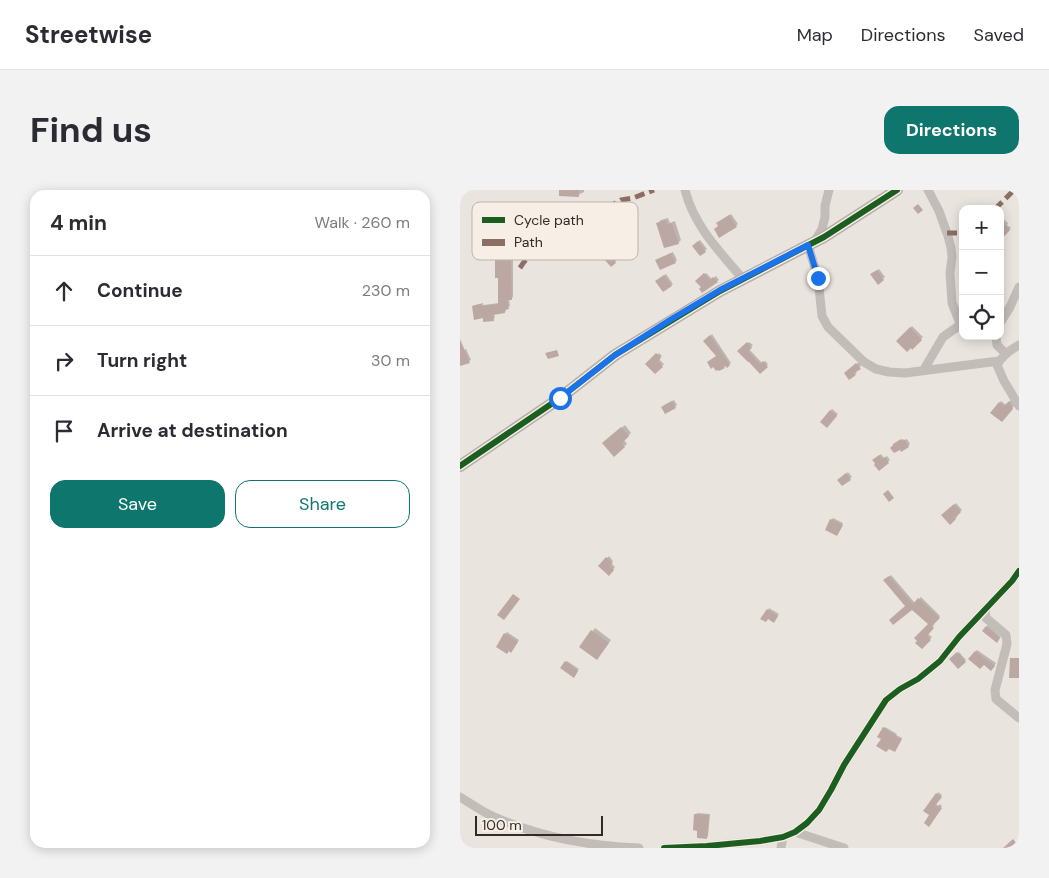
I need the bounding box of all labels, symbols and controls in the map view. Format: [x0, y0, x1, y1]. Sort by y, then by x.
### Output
text: Streetwise [25, 19, 152, 50]
text: Map [797, 23, 833, 47]
text: Directions [861, 23, 946, 47]
text: Saved [974, 23, 1024, 47]
button: Directions [884, 106, 1019, 154]
text: Find us [30, 107, 152, 153]
legend [472, 202, 638, 260]
map controls [959, 205, 1004, 340]
button: + [959, 205, 1004, 250]
text: 4 min [50, 209, 107, 237]
text: Cycle path [514, 211, 584, 229]
text: Walk · 260 m [315, 212, 410, 233]
text: Path [514, 233, 543, 251]
button: − [959, 250, 1004, 295]
route end [807, 267, 830, 290]
icon: ahead [50, 277, 78, 305]
text: Continue [97, 278, 183, 303]
text: 230 m [362, 280, 410, 301]
button: locate [959, 295, 1004, 340]
icon: right [50, 347, 78, 375]
text: Turn right [97, 348, 187, 373]
text: 30 m [371, 350, 410, 371]
route start [549, 387, 572, 410]
icon: arrive [50, 417, 78, 445]
text: Arrive at destination [97, 418, 288, 443]
button: Save [50, 480, 225, 528]
button: Share [235, 480, 410, 528]
scale bar [475, 813, 602, 836]
text: 100 m [482, 816, 522, 834]

